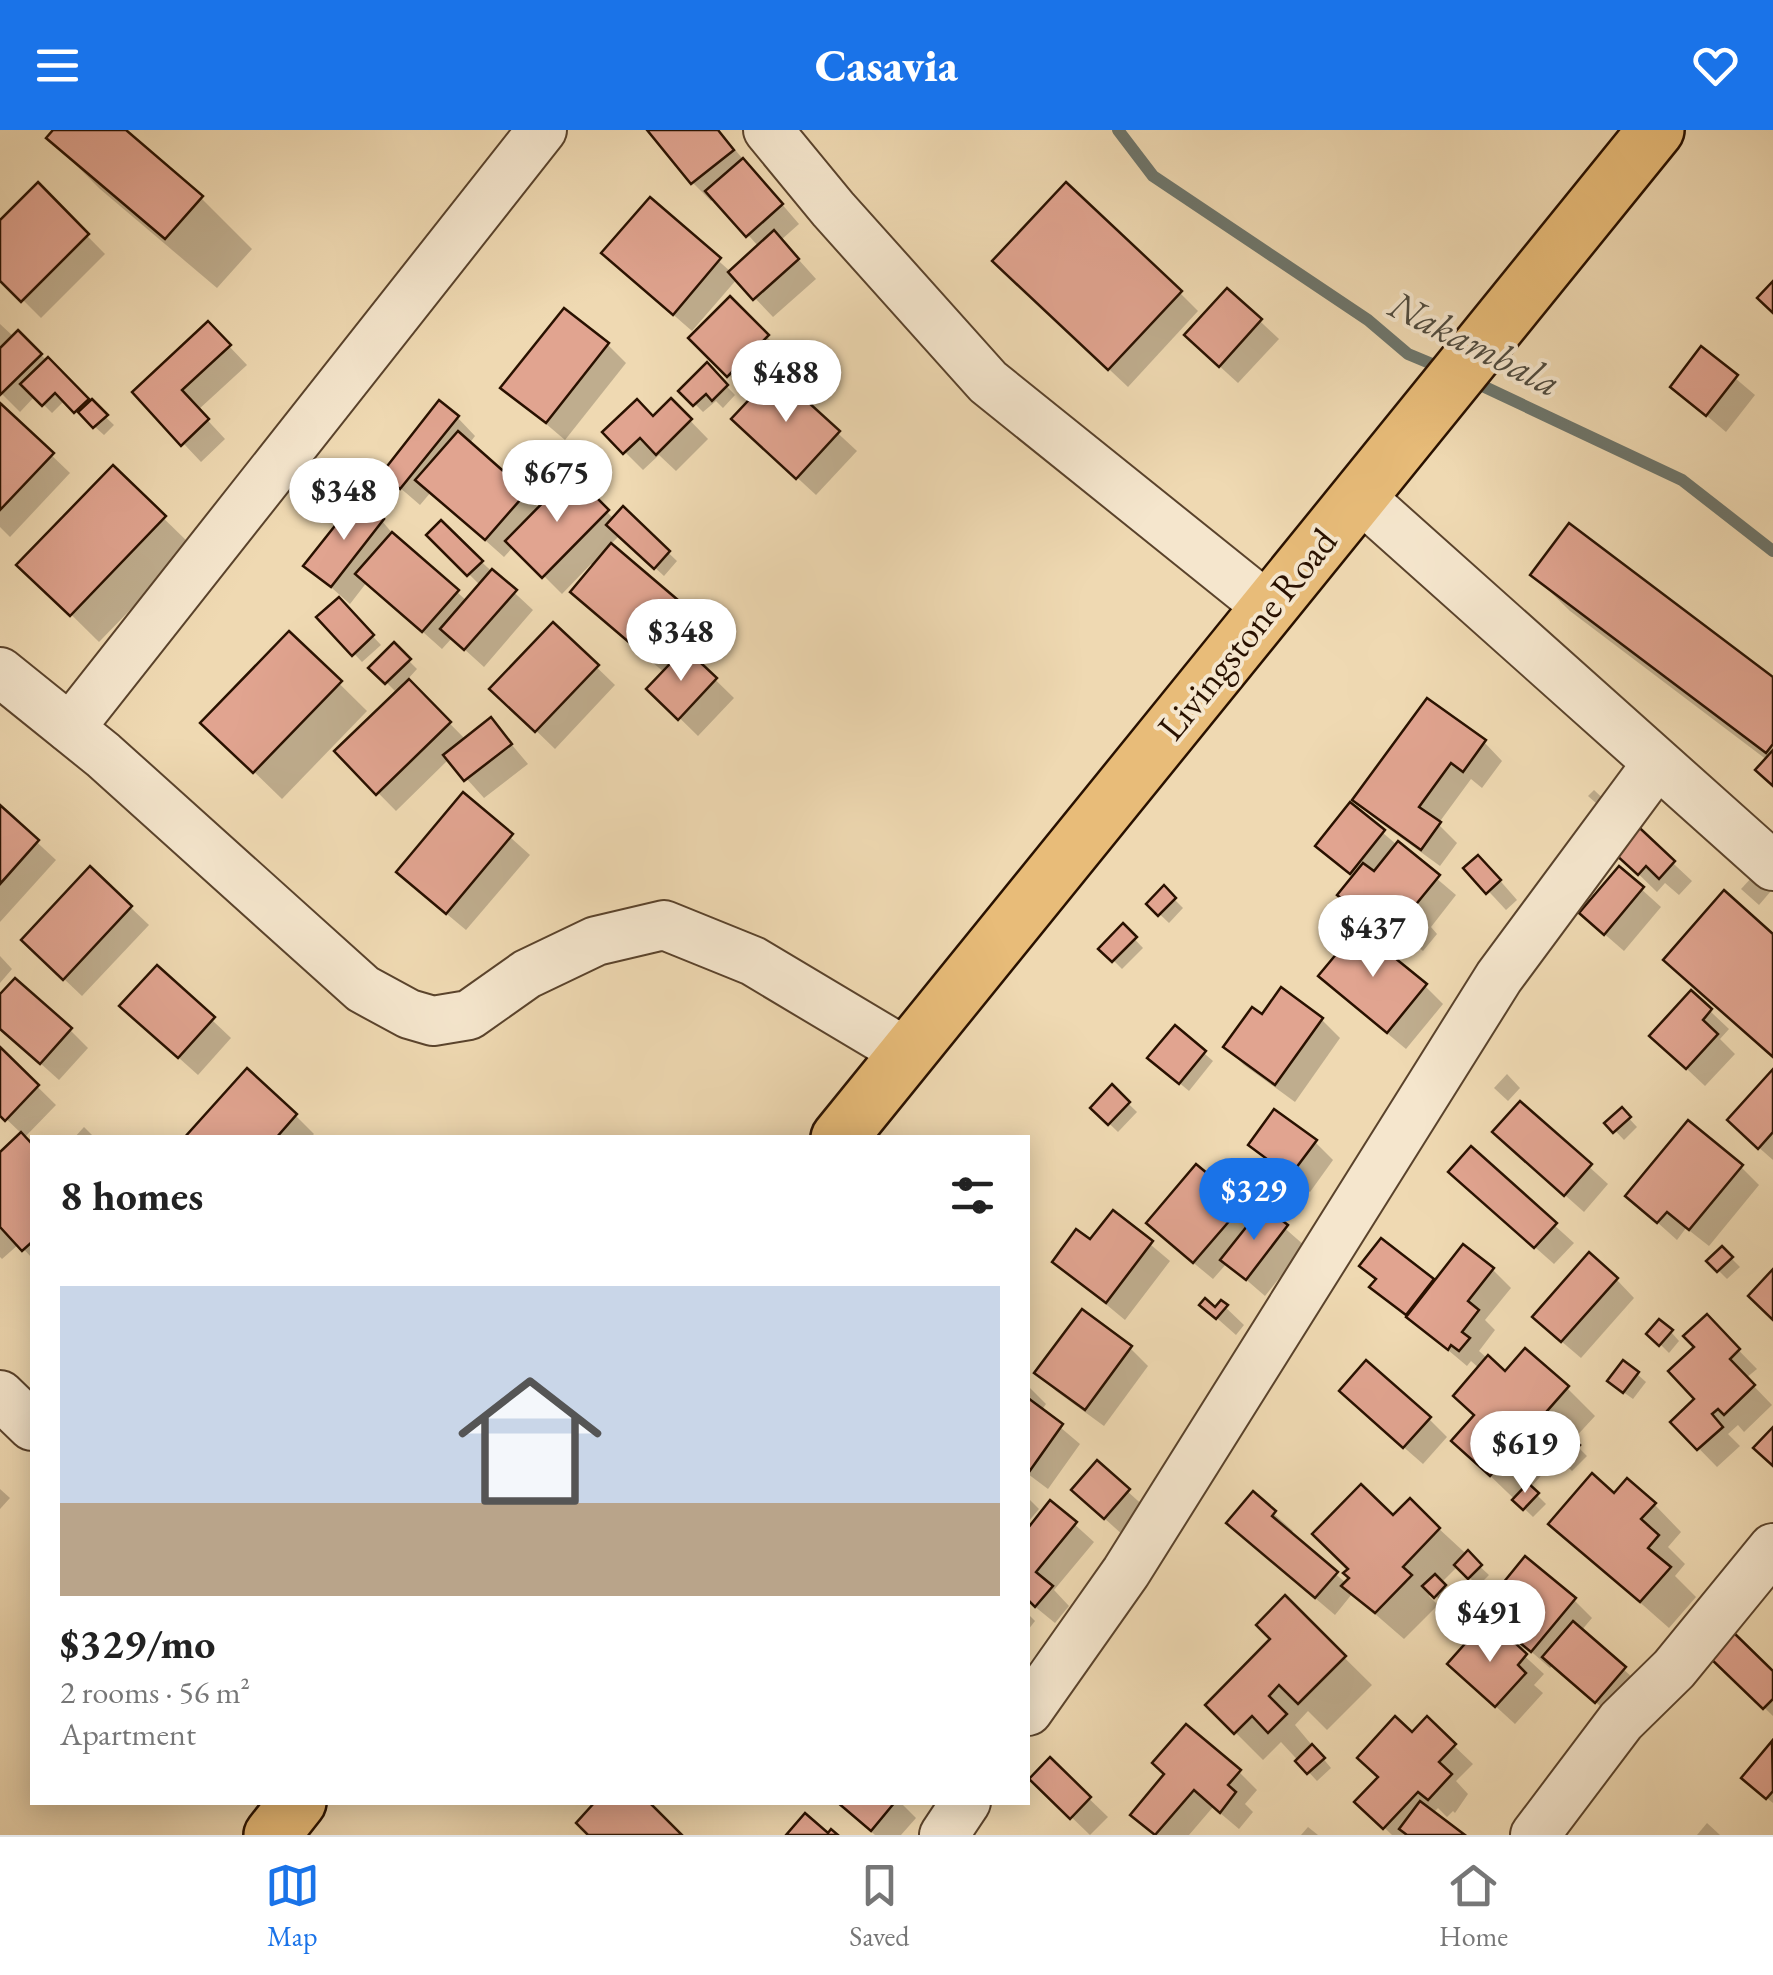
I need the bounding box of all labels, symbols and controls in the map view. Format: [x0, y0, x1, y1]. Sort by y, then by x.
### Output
text: Casavia [815, 36, 958, 94]
icon: menu [30, 38, 85, 93]
icon: heart [1688, 38, 1743, 93]
water label: Nakambala [1380, 277, 1569, 408]
pin: $488 [727, 340, 845, 425]
text: $488 [753, 351, 819, 393]
pin: $675 [498, 440, 616, 525]
text: $675 [524, 451, 590, 493]
pin: $348 [285, 458, 403, 543]
text: $348 [311, 469, 377, 511]
street label: Livingstone Road [1146, 517, 1348, 750]
pin: $348 [622, 599, 740, 684]
text: $348 [648, 610, 714, 652]
pin: $437 [1314, 895, 1432, 980]
text: $437 [1340, 906, 1406, 948]
pin: $329 [1195, 1158, 1313, 1243]
text: 8 homes [60, 1168, 203, 1223]
icon: filters [945, 1168, 1000, 1223]
text: $329 [1221, 1169, 1287, 1211]
icon: home [440, 1351, 620, 1531]
pin: $619 [1466, 1411, 1584, 1496]
text: $619 [1492, 1422, 1558, 1464]
pin: $491 [1431, 1580, 1549, 1665]
text: $491 [1457, 1591, 1523, 1633]
text: $329/mo [60, 1616, 216, 1671]
text: 2 rooms · 56 m² [60, 1671, 250, 1713]
text: Apartment [60, 1713, 196, 1755]
tab: Map [265, 1858, 320, 1954]
tab: Saved [849, 1858, 909, 1954]
tab: Home [1439, 1858, 1508, 1954]

